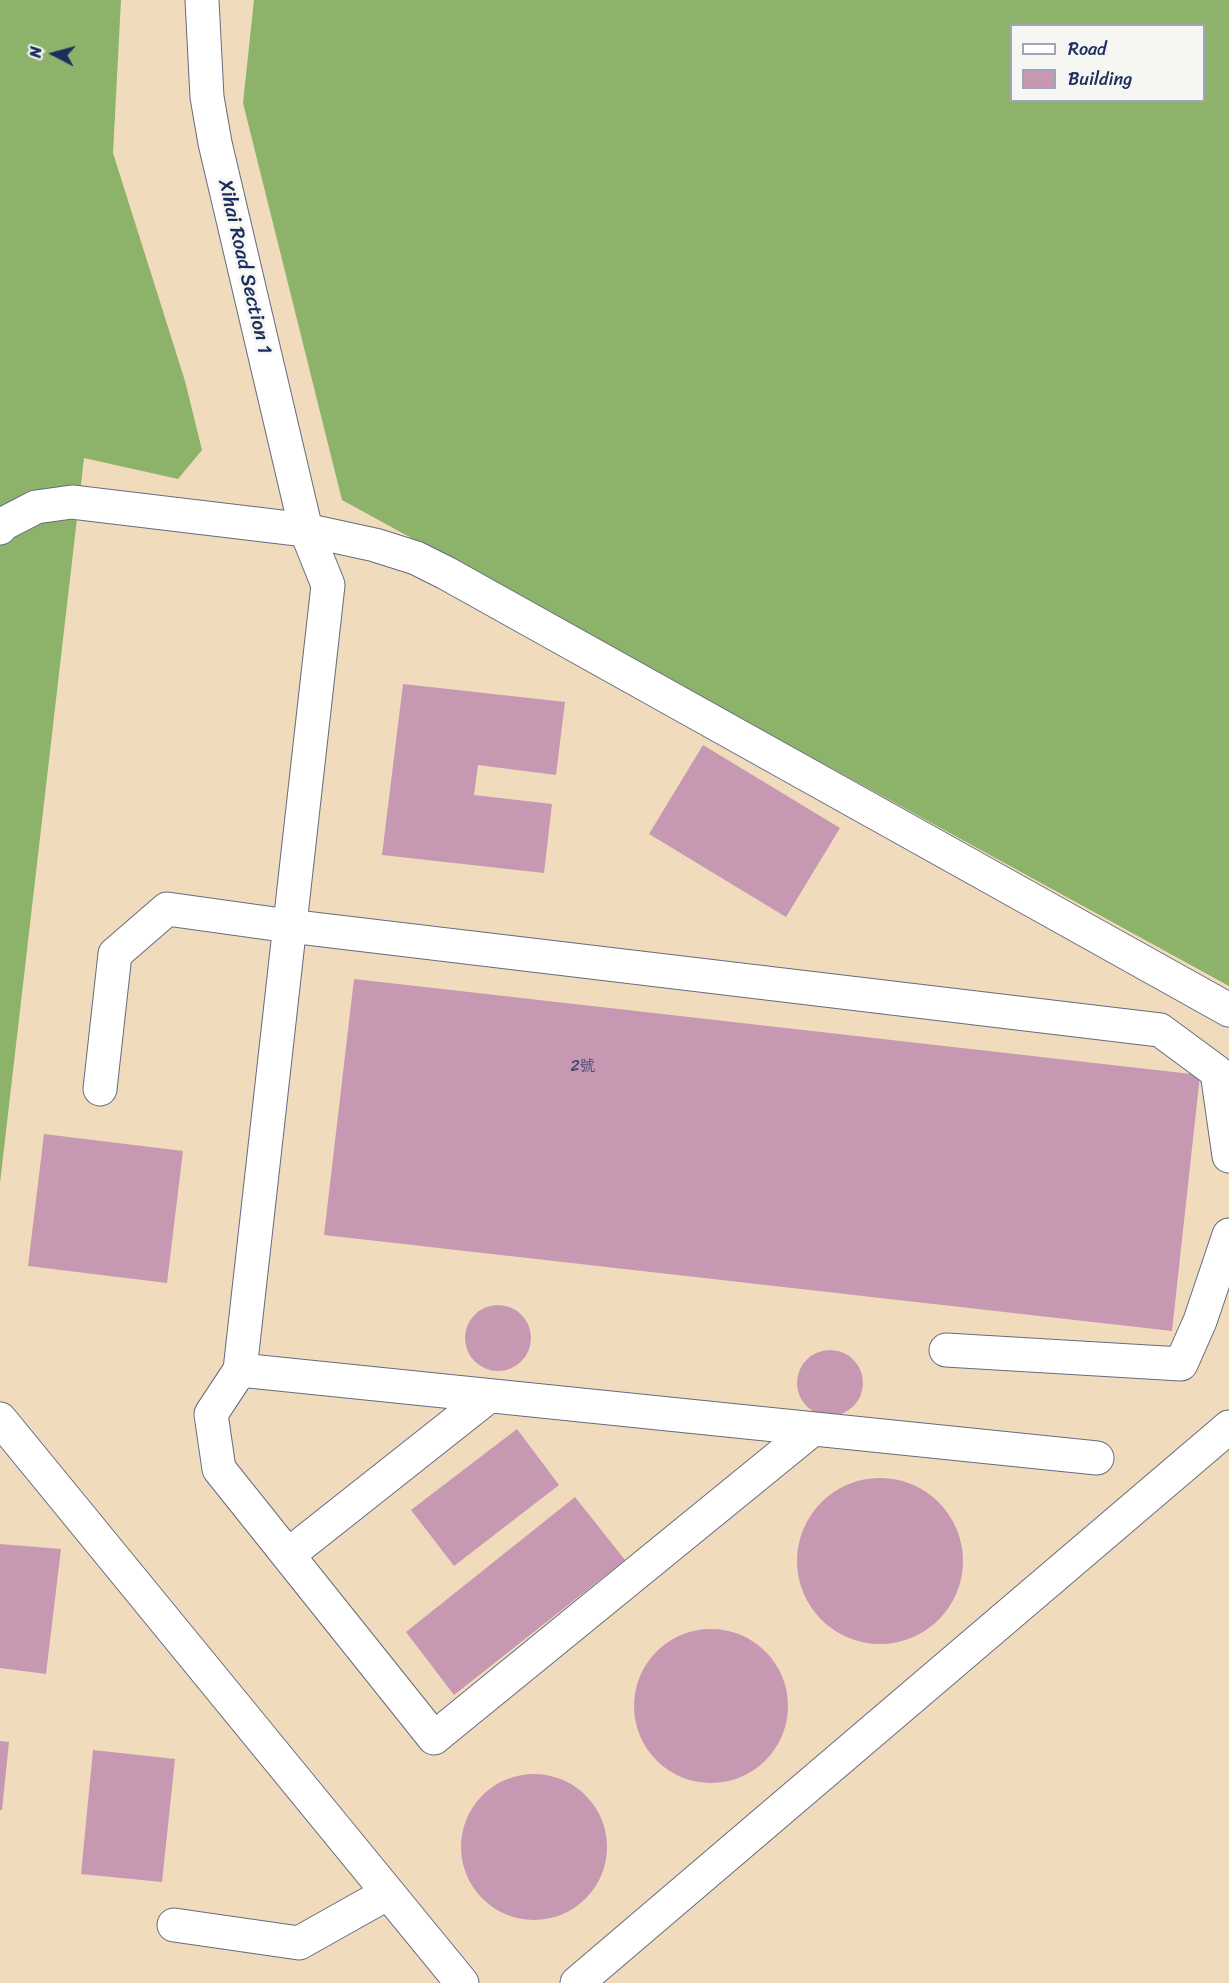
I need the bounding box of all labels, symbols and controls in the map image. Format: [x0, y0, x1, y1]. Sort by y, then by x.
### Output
north arrow [24, 24, 84, 84]
legend [1010, 24, 1205, 102]
text: Road [1068, 33, 1107, 65]
text: N [21, 45, 51, 59]
text: Building [1068, 63, 1132, 95]
street label: Xihai Road Section 1 [212, 177, 276, 357]
house number: 2號 [570, 1057, 596, 1077]

